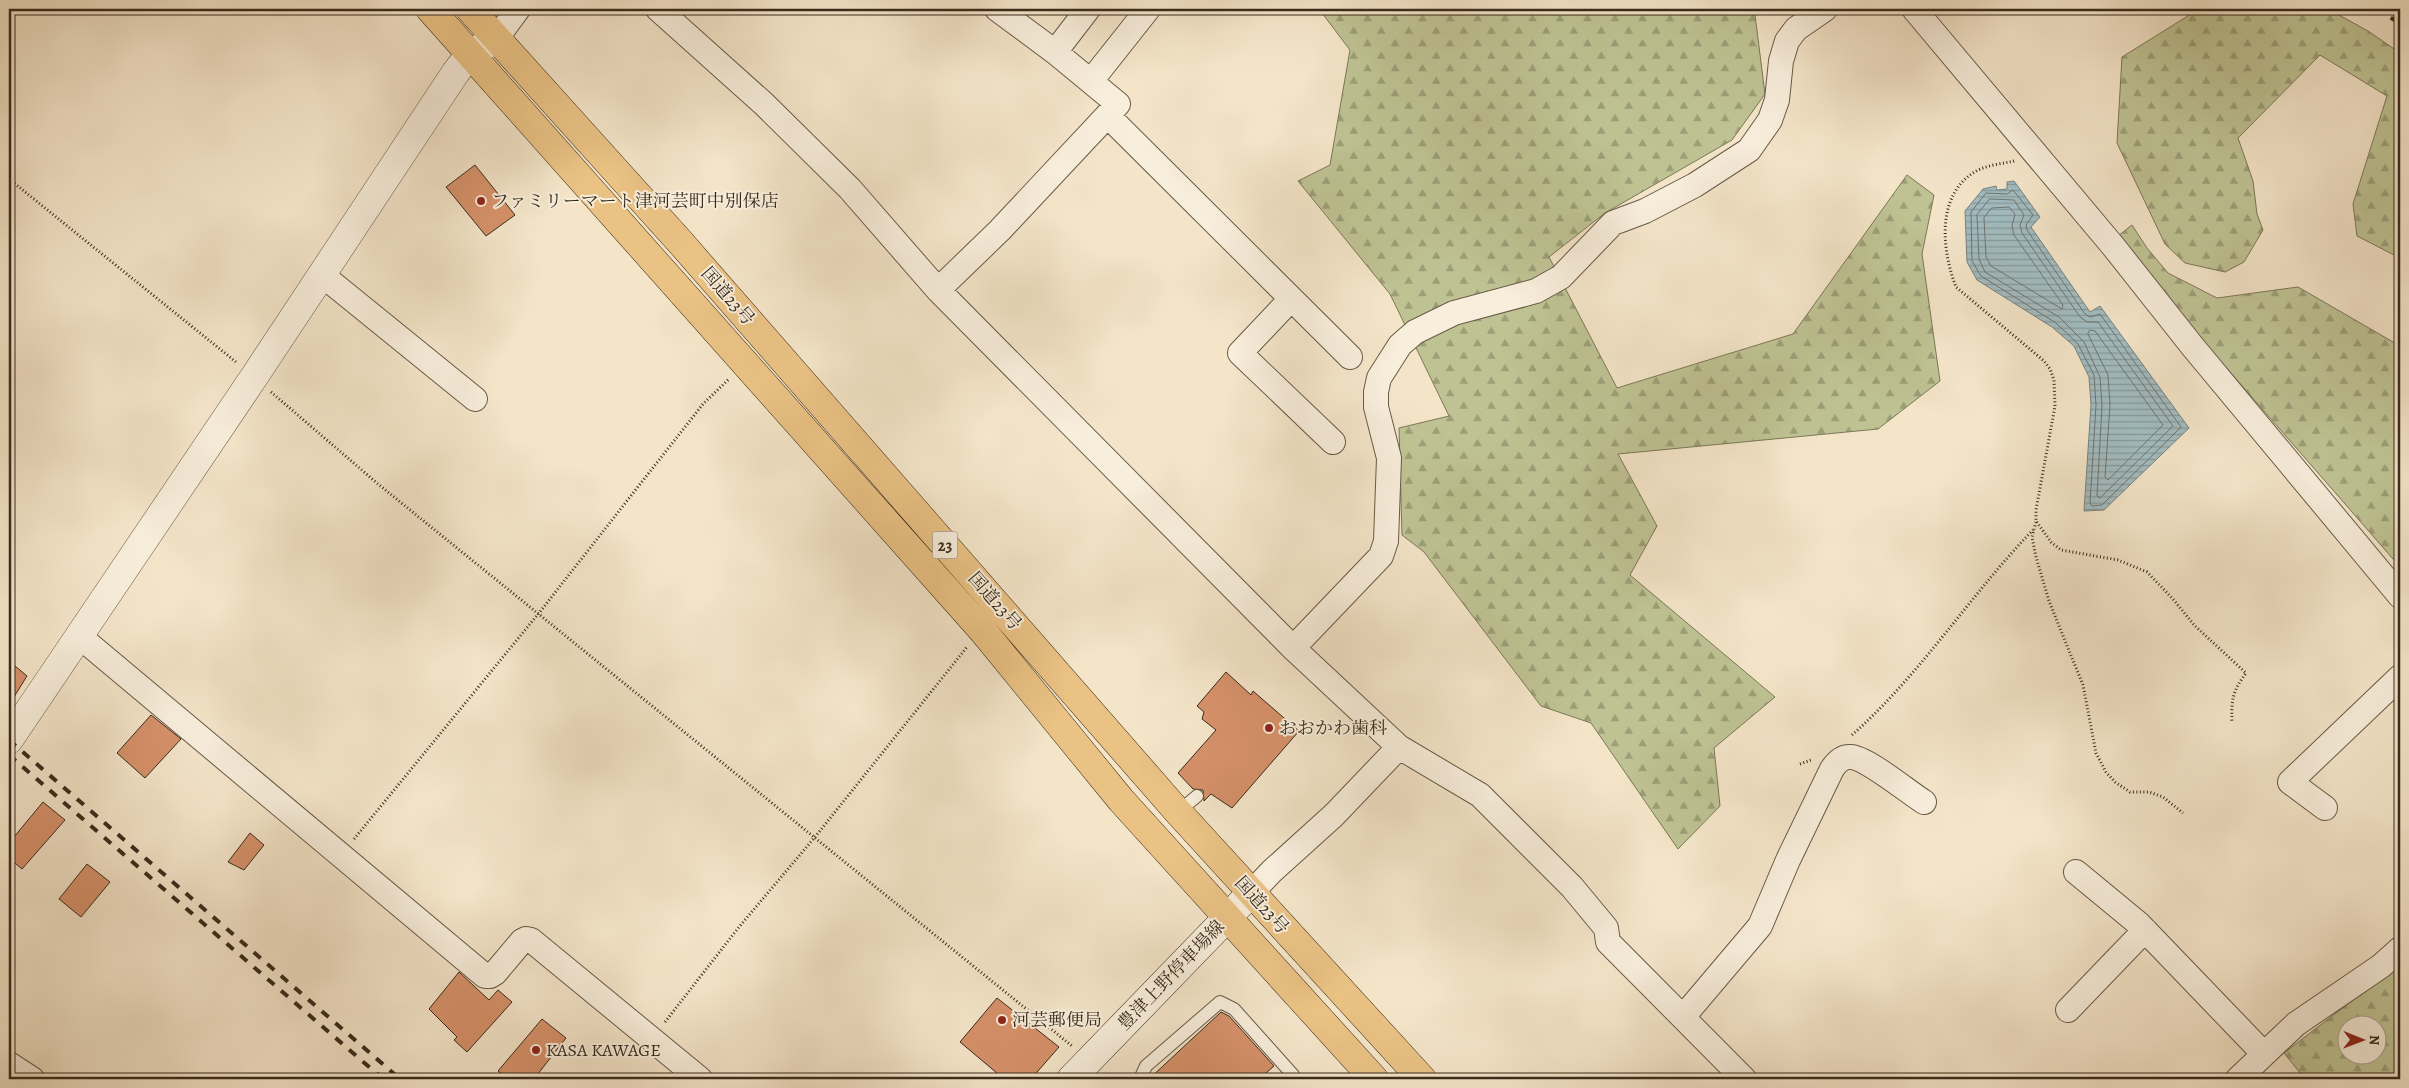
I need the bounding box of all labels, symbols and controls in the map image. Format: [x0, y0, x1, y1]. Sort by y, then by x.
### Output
place label: ファミリーマート津河芸町中別保店 [491, 189, 779, 213]
marker: ファミリーマート津河芸町中別保店 [475, 195, 487, 207]
street label: 国道23号 [696, 262, 760, 330]
road number: 23 [932, 532, 958, 558]
street label: 国道23号 [963, 567, 1027, 635]
place label: おおかわ歯科 [1279, 716, 1387, 740]
marker: おおかわ歯科 [1263, 722, 1275, 734]
street label: 国道23号 [1230, 871, 1294, 939]
street label: 豊津上野停車場線 [1112, 915, 1230, 1035]
place label: 河芸郵便局 [1012, 1008, 1102, 1032]
marker: 河芸郵便局 [996, 1014, 1008, 1026]
north arrow [2336, 1016, 2386, 1066]
text: N [2365, 1035, 2384, 1045]
place label: KASA KAWAGE [546, 1038, 661, 1062]
marker: KASA KAWAGE [530, 1044, 542, 1056]

